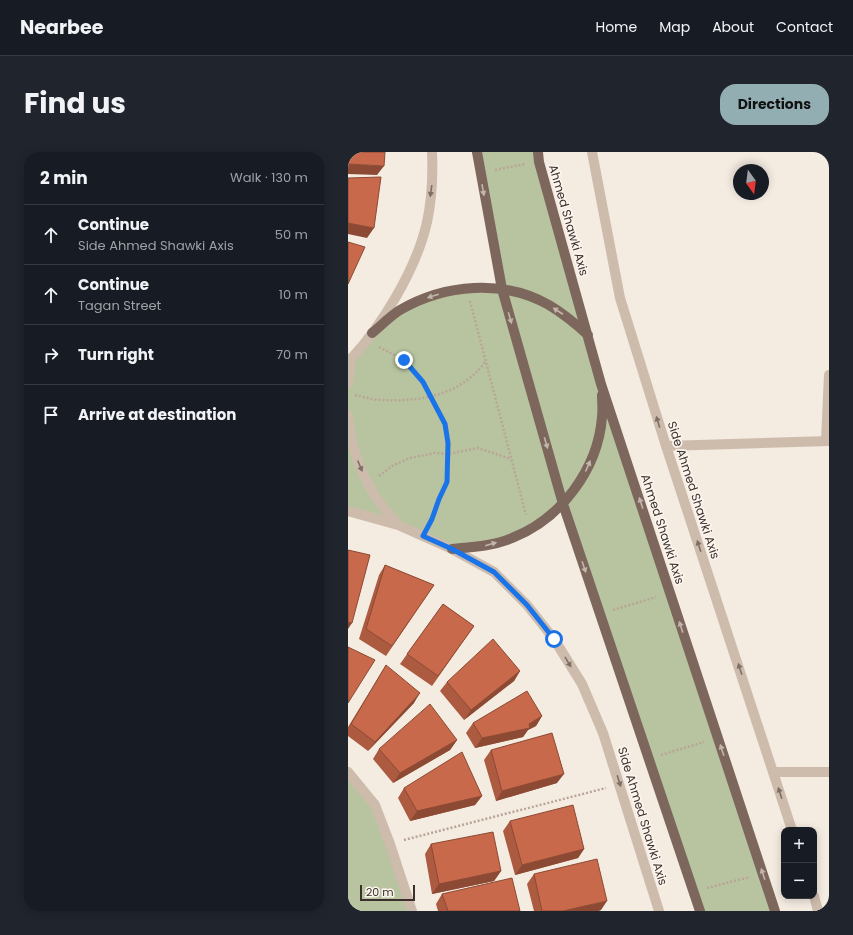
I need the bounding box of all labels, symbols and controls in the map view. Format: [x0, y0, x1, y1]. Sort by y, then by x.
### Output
text: Nearbee [20, 14, 103, 41]
text: Home [595, 17, 637, 37]
text: Map [659, 17, 690, 37]
text: About [712, 17, 754, 37]
text: Contact [776, 17, 833, 37]
text: Find us [24, 84, 126, 123]
button: Directions [720, 84, 829, 125]
street label: Ahmed Shawki Axis [545, 162, 593, 278]
north arrow [733, 164, 769, 200]
text: 2 min [40, 166, 88, 190]
text: Walk · 130 m [230, 168, 308, 187]
one-way arrow [480, 184, 486, 197]
one-way arrow [428, 185, 434, 197]
text: Continue [78, 214, 149, 235]
icon: ahead [40, 224, 62, 246]
text: 50 m [275, 225, 308, 244]
text: Side Ahmed Shawki Axis [78, 236, 234, 255]
text: Continue [78, 274, 149, 295]
icon: ahead [40, 284, 62, 306]
text: 10 m [279, 285, 308, 304]
one-way arrow [427, 293, 439, 299]
text: Tagan Street [78, 296, 161, 315]
one-way arrow [552, 307, 563, 315]
one-way arrow [507, 312, 513, 324]
icon: right [40, 344, 62, 366]
text: Turn right [78, 344, 154, 365]
text: 70 m [276, 345, 308, 364]
route end [395, 351, 413, 369]
icon: arrive [40, 404, 62, 426]
text: Arrive at destination [78, 404, 236, 425]
one-way arrow [655, 416, 661, 428]
street label: Side Ahmed Shawki Axis [664, 419, 724, 561]
one-way arrow [543, 437, 549, 449]
one-way arrow [585, 460, 591, 472]
one-way arrow [357, 461, 363, 472]
street label: Ahmed Shawki Axis [637, 472, 689, 586]
one-way arrow [638, 497, 644, 509]
one-way arrow [696, 540, 702, 552]
one-way arrow [484, 541, 497, 547]
one-way arrow [582, 561, 588, 573]
one-way arrow [678, 621, 684, 633]
route start [545, 630, 563, 648]
one-way arrow [564, 657, 572, 667]
one-way arrow [736, 663, 742, 675]
one-way arrow [719, 744, 725, 756]
street label: Side Ahmed Shawki Axis [614, 745, 672, 887]
one-way arrow [616, 775, 622, 787]
one-way arrow [777, 787, 783, 799]
map controls [781, 827, 817, 899]
button: + [781, 827, 817, 863]
button: − [781, 863, 817, 899]
one-way arrow [759, 868, 765, 880]
scale bar [360, 883, 415, 902]
text: 20 m [366, 884, 394, 900]

